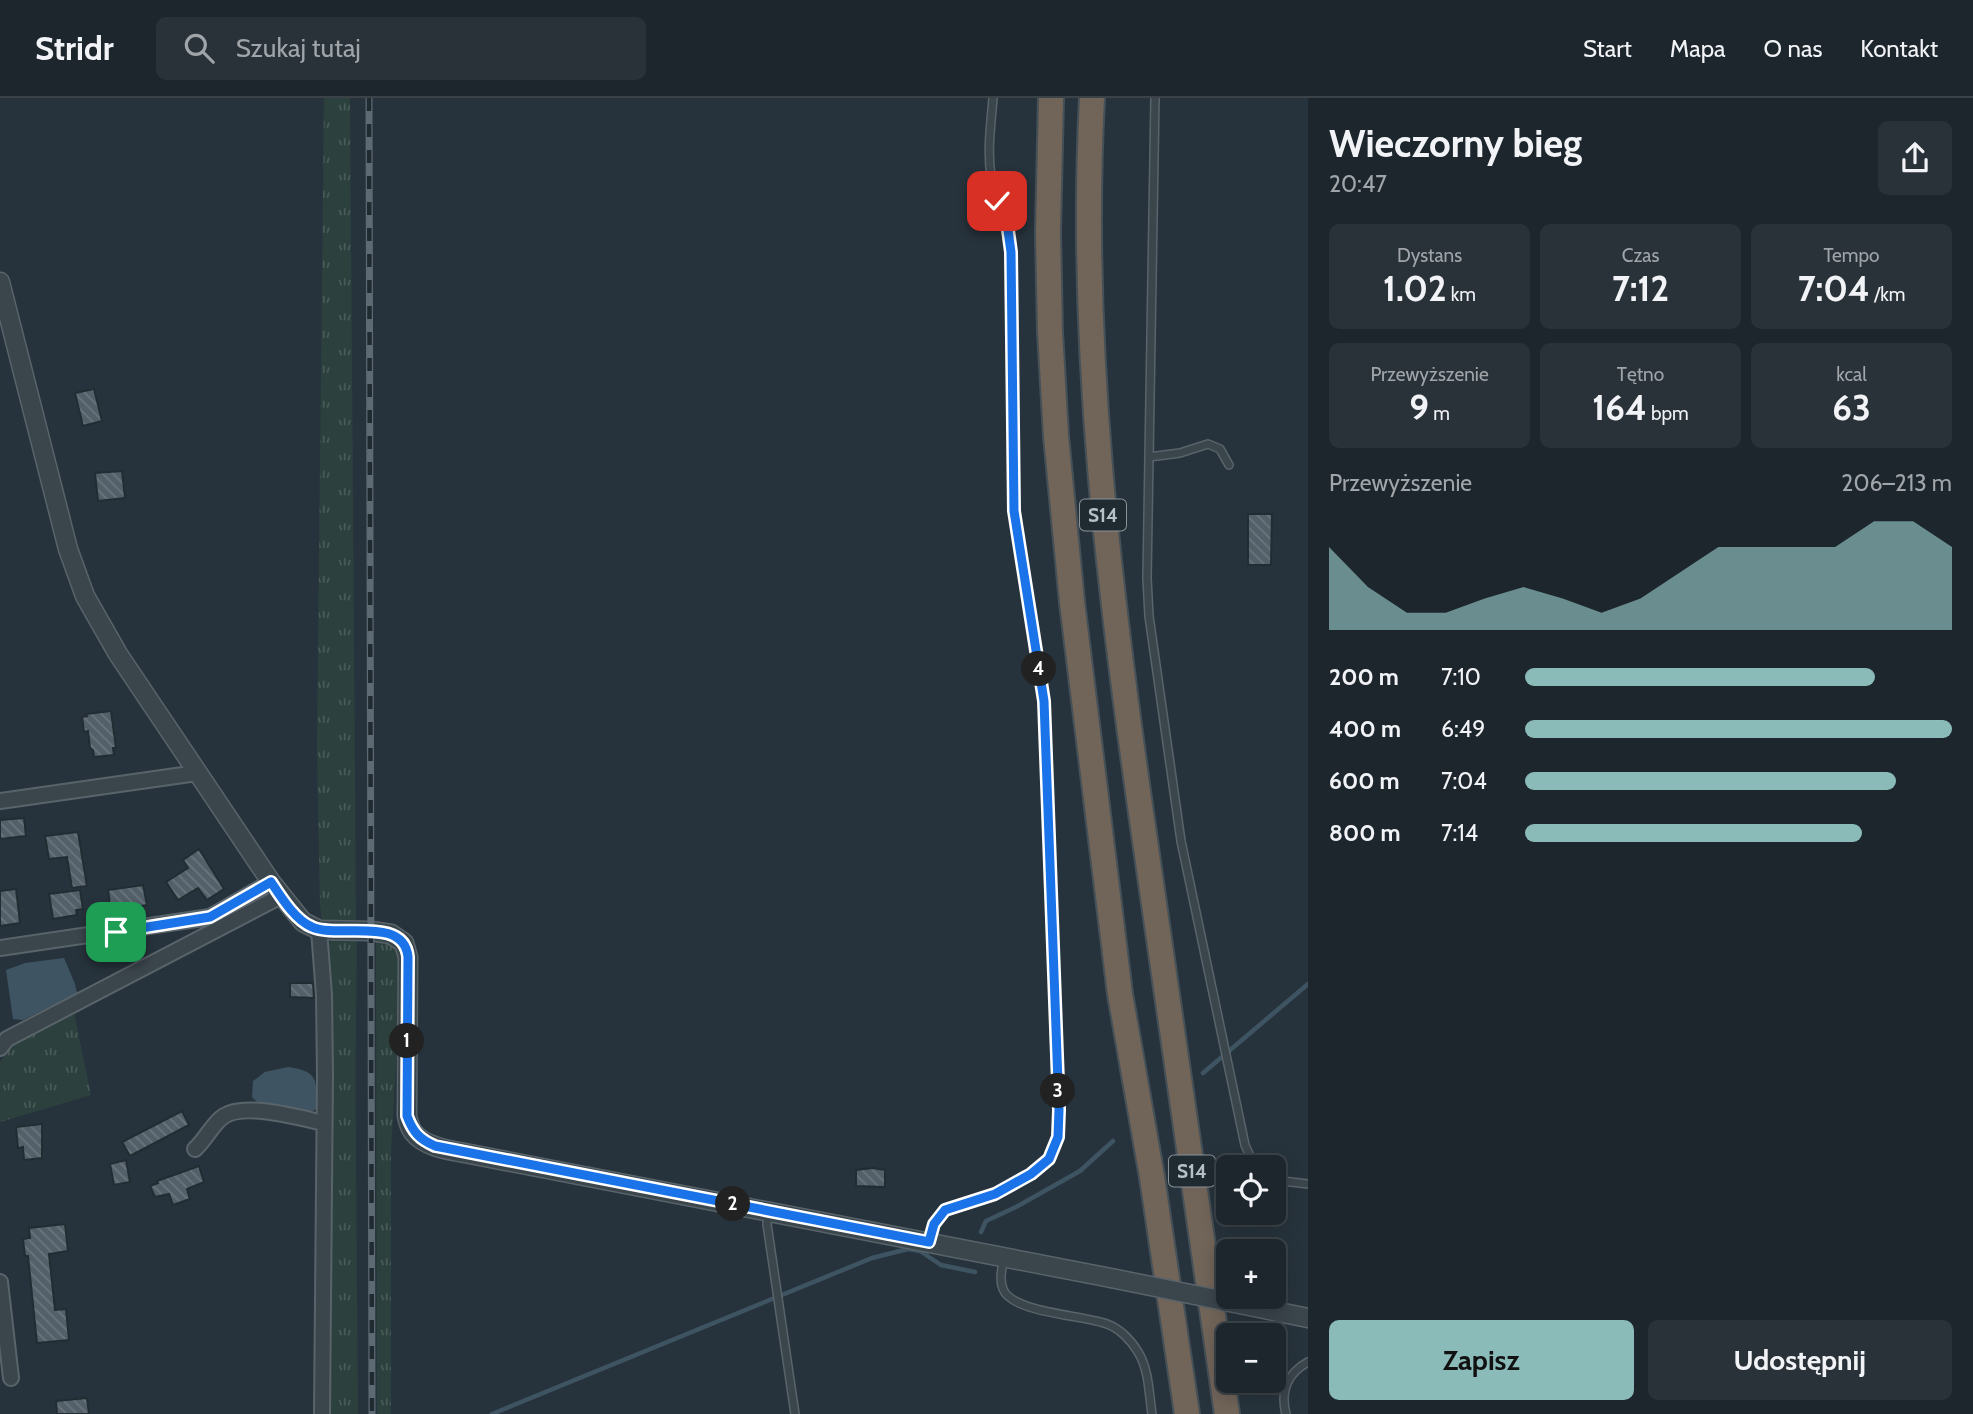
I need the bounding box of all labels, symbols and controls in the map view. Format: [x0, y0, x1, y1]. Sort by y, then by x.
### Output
search box [156, 17, 646, 80]
text: Stridr [35, 28, 114, 68]
icon: search [180, 29, 218, 67]
text: Szukaj tutaj [236, 32, 361, 64]
text: Start [1583, 34, 1632, 63]
text: Mapa [1670, 34, 1726, 63]
text: O nas [1764, 34, 1822, 63]
text: Kontakt [1860, 34, 1938, 63]
text: Wieczorny bieg [1329, 120, 1582, 167]
button: share [1878, 121, 1952, 195]
text: 20:47 [1329, 170, 1387, 198]
pin [967, 171, 1027, 231]
icon: check [978, 182, 1016, 220]
text: Dystans [1397, 244, 1462, 267]
text: Czas [1622, 244, 1659, 267]
text: Tempo [1823, 244, 1880, 267]
text: 1.02 [1383, 267, 1447, 310]
text: 7:12 [1612, 267, 1669, 310]
text: 7:04 [1798, 267, 1870, 310]
text: km [1447, 283, 1476, 306]
text: /km [1870, 283, 1905, 306]
text: Przewyższenie [1370, 363, 1489, 386]
text: Tętno [1617, 363, 1664, 386]
text: kcal [1836, 363, 1867, 386]
text: 9 [1409, 386, 1429, 429]
text: 164 [1592, 386, 1647, 429]
text: 63 [1832, 386, 1871, 429]
text: m [1429, 402, 1450, 425]
text: bpm [1647, 402, 1689, 425]
text: Przewyższenie [1329, 469, 1472, 497]
text: 206–213 m [1841, 469, 1952, 497]
road number: S14 [1080, 500, 1126, 530]
pin: 4 [1021, 652, 1056, 686]
text: 4 [1033, 657, 1044, 680]
text: 200 m [1329, 663, 1399, 691]
text: 7:10 [1441, 663, 1481, 691]
text: 400 m [1329, 715, 1401, 743]
text: 6:49 [1441, 715, 1485, 743]
text: 600 m [1329, 767, 1400, 795]
text: 7:04 [1441, 767, 1487, 795]
text: 800 m [1329, 819, 1401, 847]
text: 7:14 [1441, 819, 1478, 847]
pin [86, 902, 146, 962]
icon: arrive [97, 913, 135, 951]
pin: 1 [390, 1024, 424, 1058]
text: 1 [403, 1029, 410, 1052]
pin: 3 [1040, 1074, 1076, 1108]
text: 3 [1052, 1079, 1063, 1102]
map controls [1216, 1155, 1286, 1393]
button: locate [1216, 1155, 1286, 1225]
road number: S14 [1169, 1156, 1215, 1186]
pin: 2 [716, 1186, 750, 1222]
text: 2 [727, 1192, 738, 1215]
button: + [1216, 1239, 1286, 1309]
button: Zapisz [1329, 1320, 1634, 1400]
button: Udostępnij [1648, 1320, 1952, 1400]
button: − [1216, 1323, 1286, 1393]

